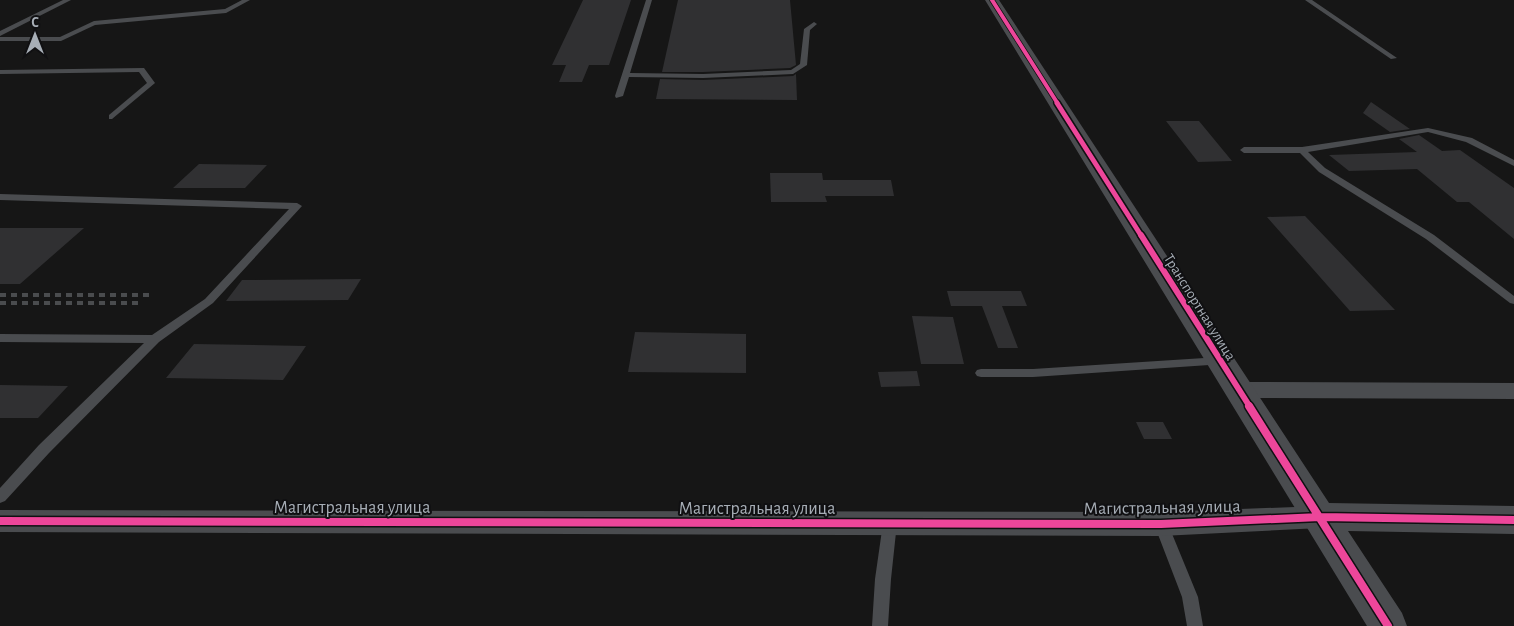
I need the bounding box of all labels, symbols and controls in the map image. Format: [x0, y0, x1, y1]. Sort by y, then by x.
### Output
north arrow [10, 10, 60, 60]
text: С [31, 16, 39, 30]
street label: Транспортная улица [1161, 251, 1238, 363]
street label: Магистральная улица [1083, 498, 1241, 518]
street label: Магистральная улица [273, 499, 431, 517]
street label: Магистральная улица [678, 500, 836, 518]

